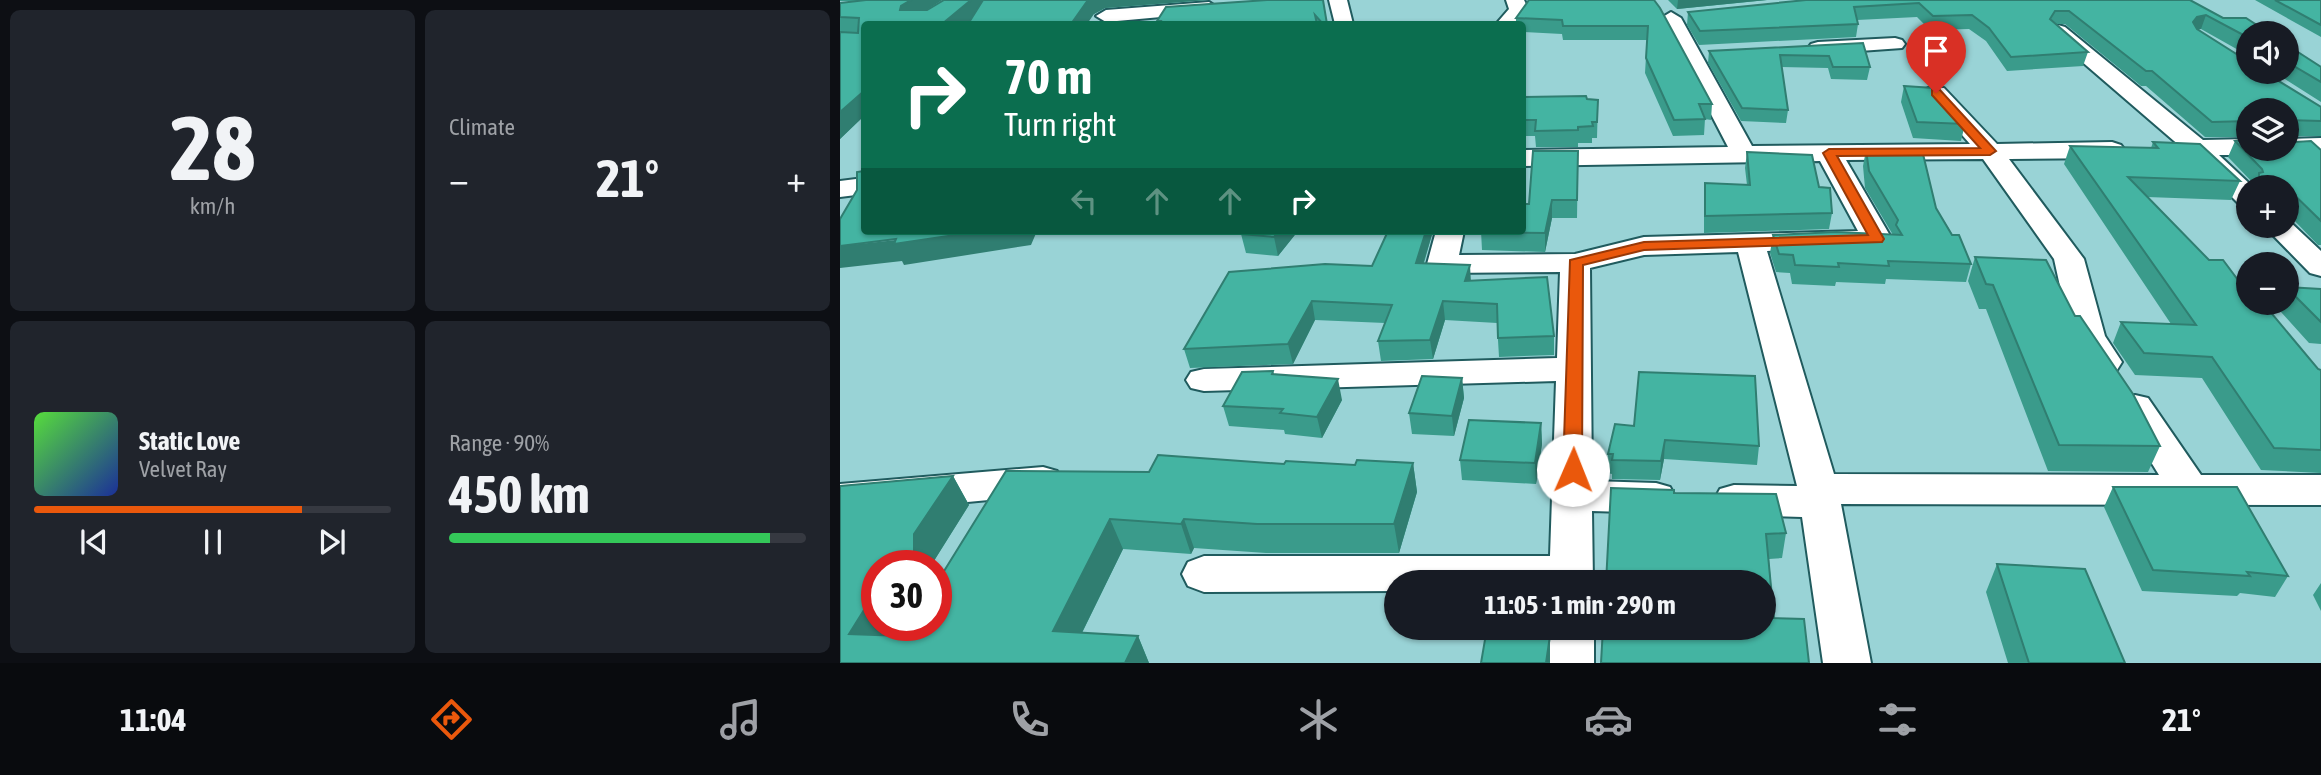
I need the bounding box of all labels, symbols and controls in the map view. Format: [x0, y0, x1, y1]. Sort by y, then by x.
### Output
pin [1906, 21, 1966, 93]
map controls [2236, 21, 2299, 315]
button: sound [2236, 21, 2299, 84]
icon: arrive [1917, 32, 1955, 70]
text: 70 m [1004, 48, 1092, 104]
icon: right [889, 49, 980, 140]
text: 28 [170, 95, 255, 199]
button: layers [2236, 98, 2299, 161]
text: Turn right [1004, 106, 1117, 143]
text: Climate [449, 114, 515, 140]
text: 21° [596, 148, 659, 208]
text: − [449, 157, 469, 200]
text: + [786, 157, 806, 200]
button: + [2236, 175, 2299, 238]
icon: left [1065, 182, 1103, 220]
icon: ahead [1138, 182, 1176, 220]
icon: ahead [1211, 182, 1249, 220]
icon: right [1284, 182, 1322, 220]
text: km/h [190, 193, 235, 219]
button: − [2236, 252, 2299, 315]
text: Static Love [139, 426, 240, 456]
text: Range · 90% [449, 430, 549, 456]
position arrow [1536, 433, 1610, 507]
text: Velvet Ray [139, 456, 227, 482]
text: 450 km [449, 464, 590, 524]
icon: previous [75, 523, 113, 561]
icon: pause [194, 523, 232, 561]
icon: next [313, 523, 351, 561]
speed limit sign: 30 [861, 550, 952, 641]
text: 11:05 · 1 min · 290 m [1484, 590, 1676, 620]
icon: directions [427, 695, 476, 744]
icon: music [716, 695, 765, 744]
icon: phone [1005, 695, 1054, 744]
icon: climate [1294, 695, 1343, 744]
icon: car [1584, 695, 1633, 744]
icon: filters [1873, 695, 1922, 744]
text: 11:04 [120, 701, 187, 738]
text: 21° [2162, 701, 2201, 738]

